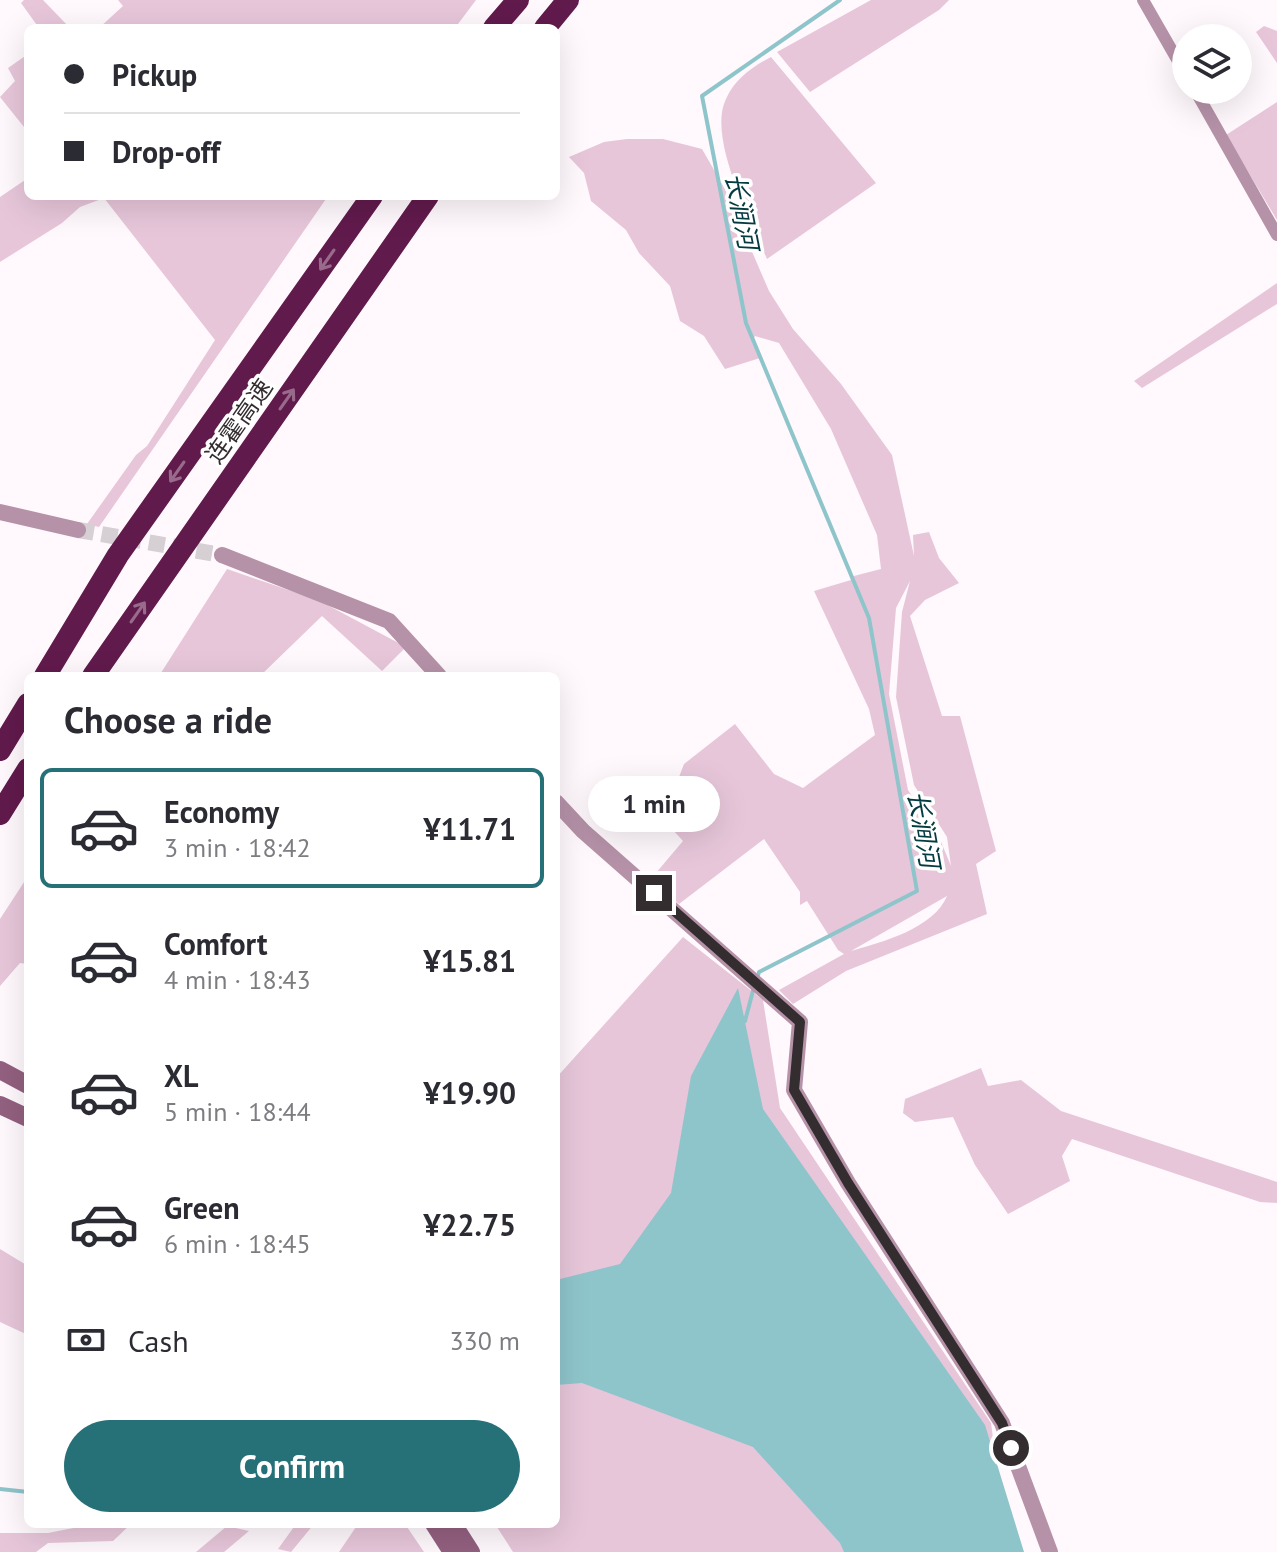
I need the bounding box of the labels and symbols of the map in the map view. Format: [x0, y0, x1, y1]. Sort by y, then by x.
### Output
water label: 长涧河 [718, 170, 767, 257]
one-way arrow [319, 248, 335, 270]
street label: 连霍高速 [199, 373, 279, 469]
one-way arrow [279, 388, 295, 410]
one-way arrow [168, 460, 185, 482]
one-way arrow [130, 602, 146, 624]
callout: 1 min [588, 777, 720, 833]
water label: 长涧河 [901, 788, 948, 875]
route end [636, 875, 672, 911]
route start [993, 1430, 1029, 1466]

